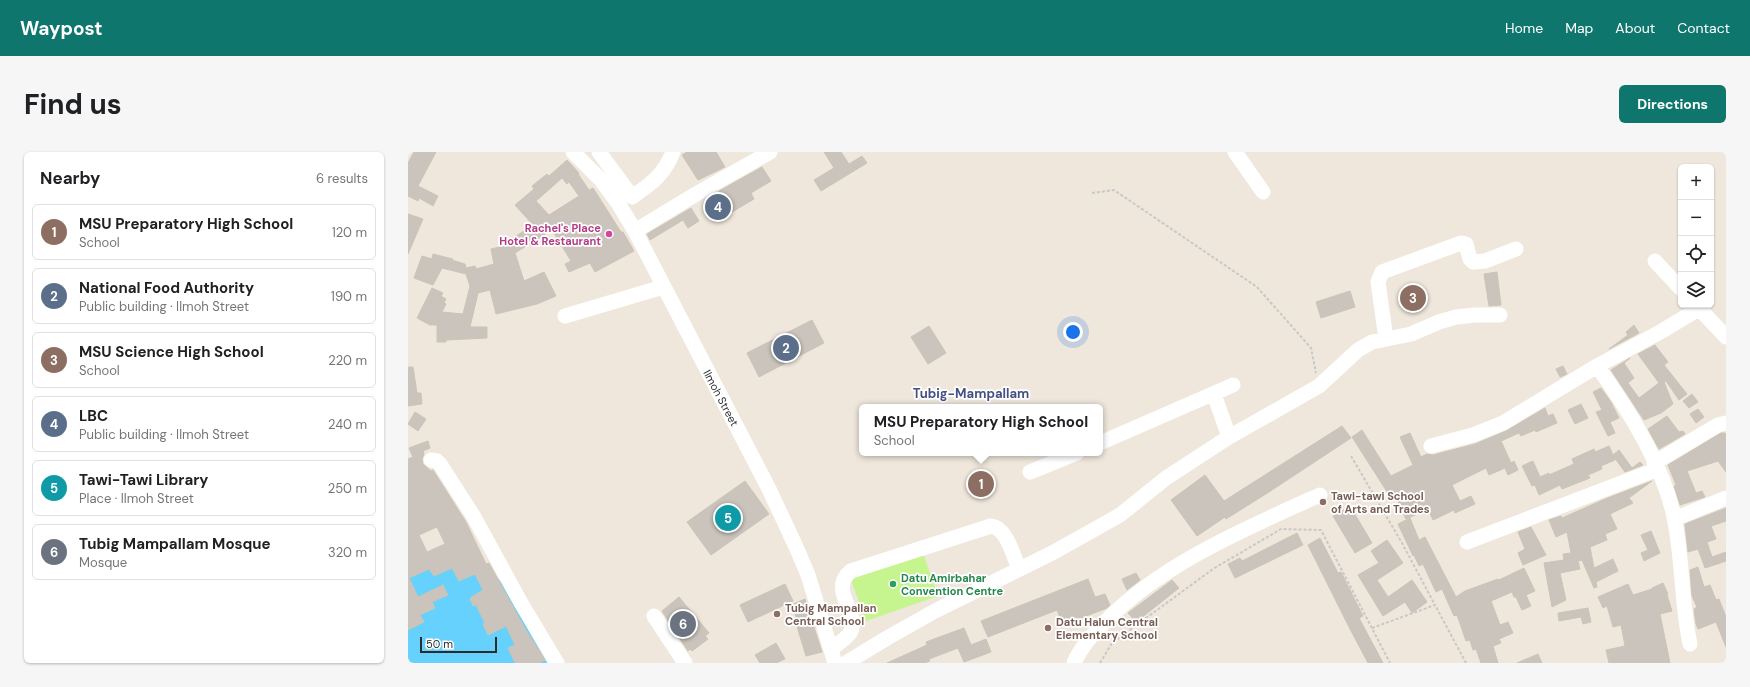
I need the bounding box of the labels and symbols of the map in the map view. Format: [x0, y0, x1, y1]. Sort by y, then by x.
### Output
pin: 4 [705, 192, 731, 222]
place label: Rachel's Place Hotel & Restaurant [499, 221, 601, 248]
marker: Rachel's Place Hotel & Restaurant [604, 229, 614, 239]
pin: 3 [1400, 283, 1426, 313]
your location [1063, 322, 1083, 342]
pin: 2 [773, 333, 799, 363]
street label: Ilmoh Street [700, 367, 742, 429]
district label: Tubig-Mampallam [913, 385, 1029, 402]
pin: 1 [968, 469, 994, 499]
place label: Tawi-tawi School of Arts and Trades [1331, 489, 1430, 516]
marker: Tawi-tawi School of Arts and Trades [1318, 497, 1328, 507]
pin: 5 [715, 503, 741, 533]
place label: Datu Amirbahar Convention Centre [901, 571, 1003, 598]
marker: Datu Amirbahar Convention Centre [888, 579, 898, 589]
place label: Tubig Mampallan Central School [785, 601, 877, 628]
pin: 6 [670, 609, 696, 639]
marker: Tubig Mampallan Central School [772, 609, 782, 619]
place label: Datu Halun Central Elementary School [1056, 615, 1158, 642]
marker: Datu Halun Central Elementary School [1043, 623, 1053, 633]
scale bar [420, 635, 497, 654]

